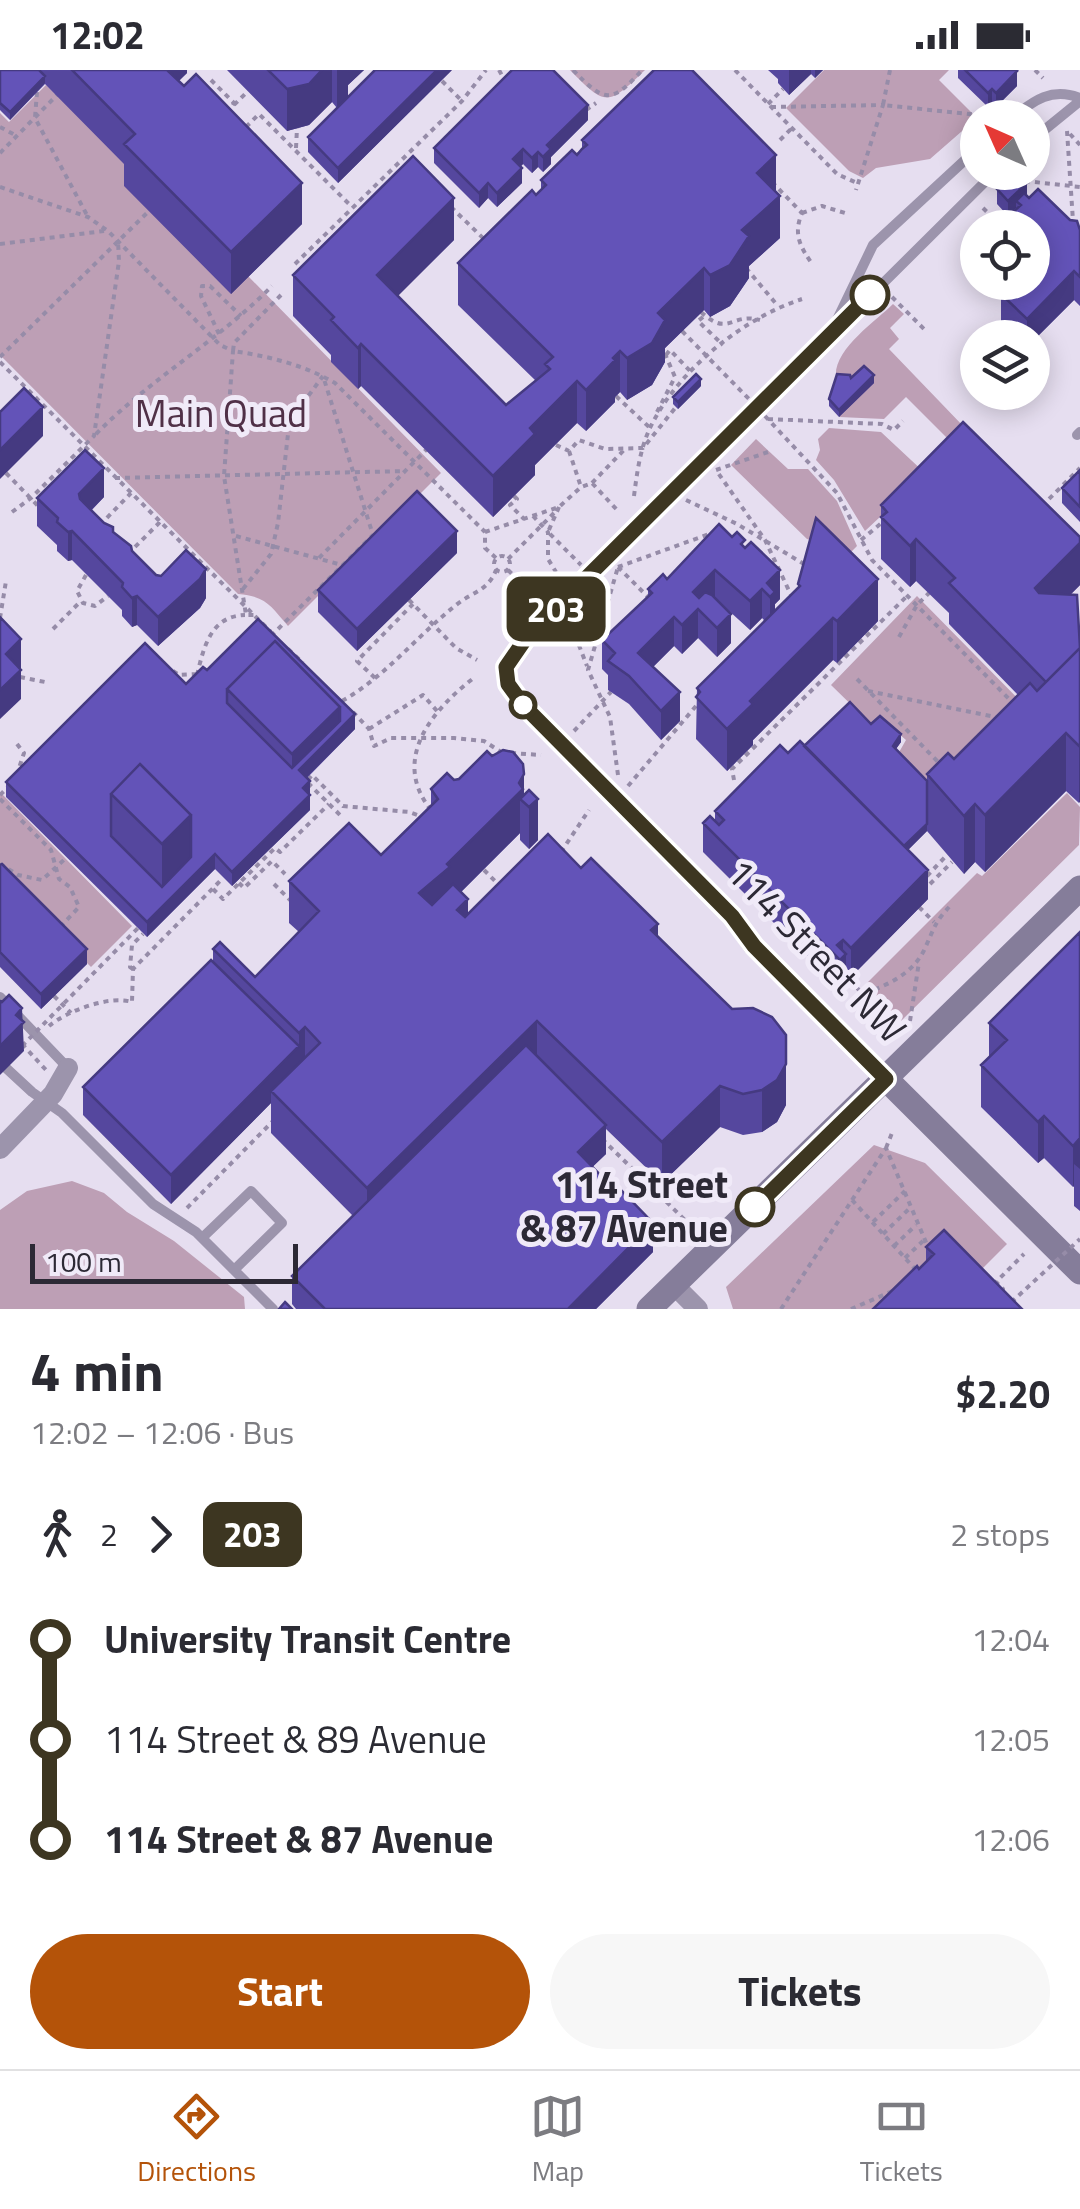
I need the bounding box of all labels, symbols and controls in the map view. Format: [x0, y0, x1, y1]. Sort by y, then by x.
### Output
text: 12:02 [50, 6, 145, 64]
north arrow [960, 100, 1050, 190]
map controls [960, 100, 1050, 410]
button: locate [960, 210, 1050, 300]
unlabelled marker [851, 276, 889, 314]
button: layers [960, 320, 1050, 410]
park label: Main Quad [135, 384, 307, 442]
line badge: 203 [498, 576, 614, 642]
text: 203 [527, 582, 585, 636]
unlabelled marker [510, 692, 536, 718]
street label: 114 Street NW [713, 845, 920, 1056]
place label: 114 Street & 87 Avenue [520, 1155, 728, 1257]
marker: 114 Street & 87 Avenue [736, 1188, 774, 1226]
scale bar [30, 1239, 298, 1284]
text: 100 m [45, 1240, 122, 1283]
text: 4 min [30, 1329, 164, 1412]
text: $2.20 [955, 1365, 1050, 1423]
text: 12:02 – 12:06 · Bus [30, 1408, 294, 1456]
icon: walk [30, 1507, 85, 1562]
icon: forward [133, 1507, 188, 1562]
text: 203 [223, 1507, 282, 1561]
text: 2 [100, 1510, 118, 1558]
text: 2 stops [950, 1510, 1050, 1558]
text: University Transit Centre [104, 1610, 511, 1668]
text: 12:04 [971, 1615, 1050, 1663]
text: 114 Street & 89 Avenue [104, 1710, 487, 1768]
text: 12:05 [971, 1715, 1050, 1763]
text: 114 Street & 87 Avenue [104, 1810, 493, 1868]
text: 12:06 [971, 1815, 1050, 1863]
button: Start [30, 1934, 530, 2049]
button: Tickets [550, 1934, 1050, 2049]
tab: Directions [137, 2089, 256, 2192]
tab: Map [530, 2089, 585, 2192]
tab: Tickets [860, 2089, 943, 2192]

